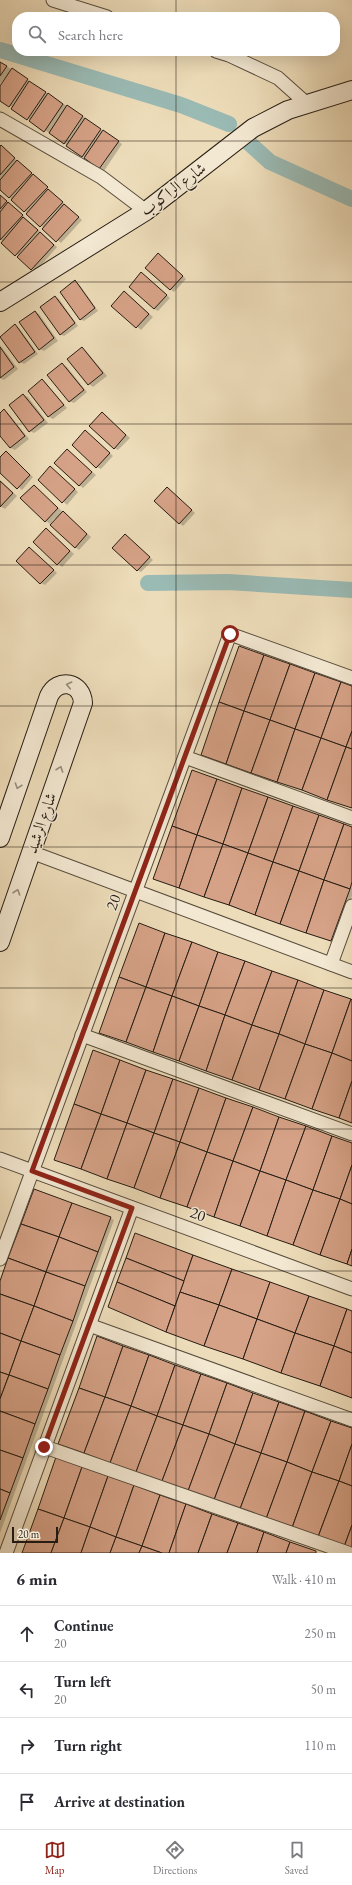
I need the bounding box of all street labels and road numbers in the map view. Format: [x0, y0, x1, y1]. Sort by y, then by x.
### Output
street label: شارع الراكوب [136, 157, 212, 223]
street label: شارع الرشيد [21, 790, 64, 857]
street label: 20 [100, 891, 126, 913]
street label: 20 [187, 1202, 209, 1227]

